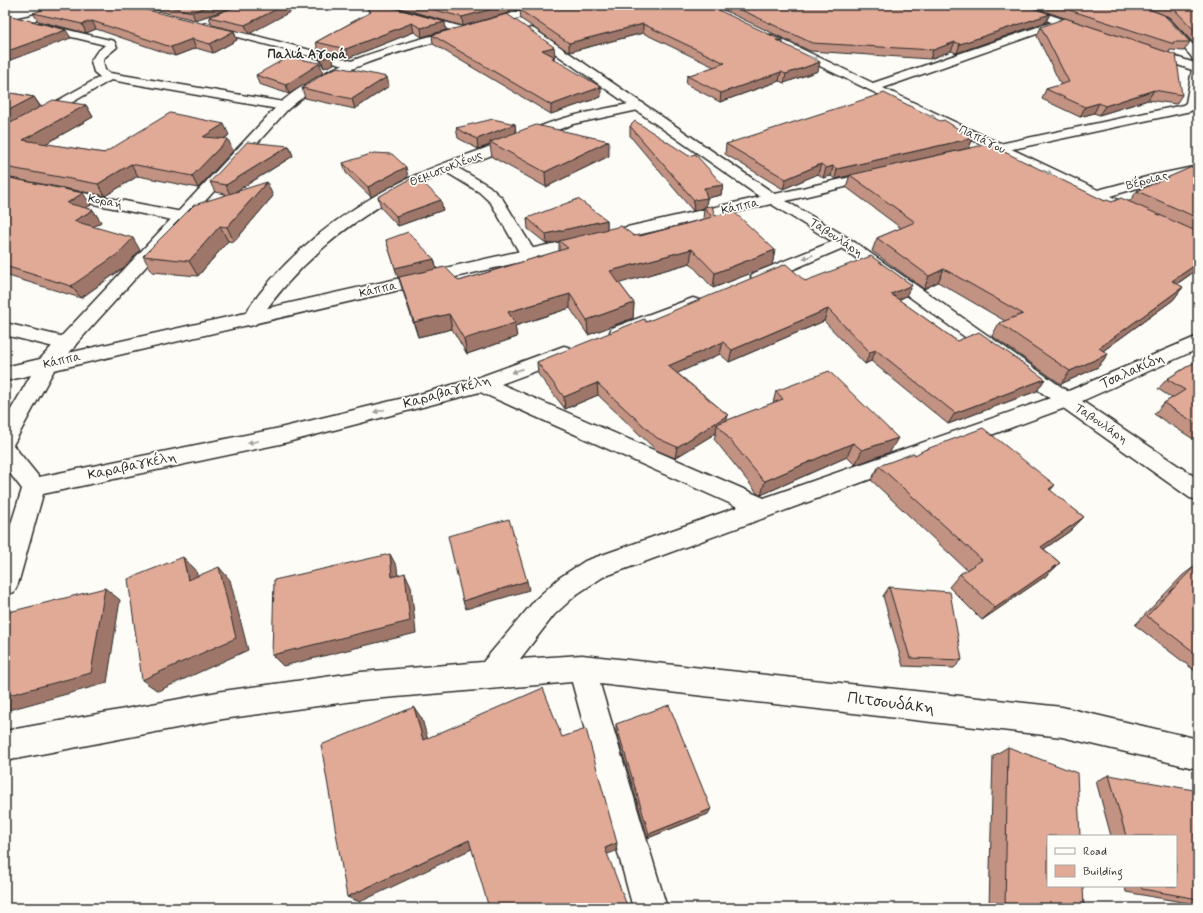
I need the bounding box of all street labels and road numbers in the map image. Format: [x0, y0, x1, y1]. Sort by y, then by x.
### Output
street label: Παπάγου [956, 122, 1009, 158]
street label: Θεμιστοκλέους [407, 146, 485, 191]
street label: Βέροιας [1124, 167, 1170, 194]
street label: Κοραή [86, 191, 124, 213]
street label: Κάππα [720, 195, 761, 219]
street label: Ταβουλάρη [806, 215, 866, 261]
street label: Κάππα [358, 278, 399, 302]
street label: Κάππα [42, 349, 83, 373]
street label: Τσαλακίδη [1097, 349, 1167, 393]
street label: Καραβαγκέλη [401, 370, 493, 413]
street label: Ταβουλάρη [1071, 400, 1131, 448]
street label: Καραβαγκέλη [86, 447, 178, 484]
street label: Πιτσουδάκη [846, 687, 936, 719]

